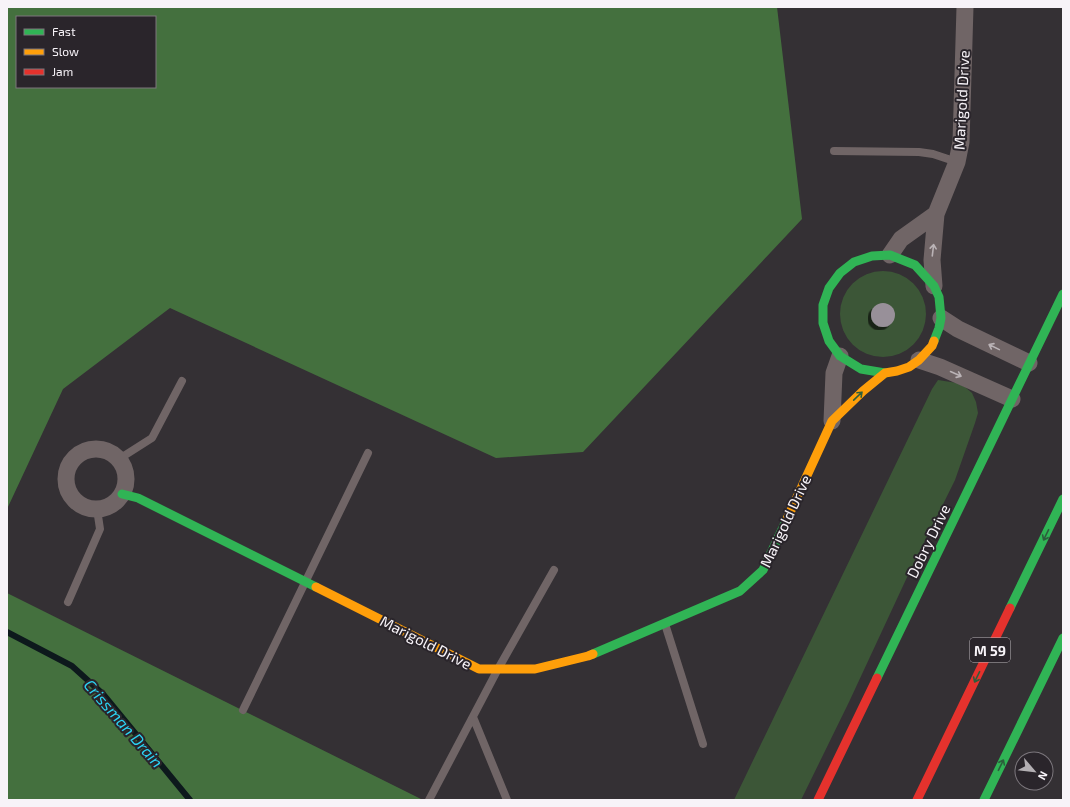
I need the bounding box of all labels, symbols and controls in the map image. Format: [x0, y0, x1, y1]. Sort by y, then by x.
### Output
legend [16, 16, 156, 88]
text: Fast [52, 24, 76, 38]
text: Slow [52, 44, 79, 58]
street label: Marigold Drive [949, 50, 973, 150]
text: Jam [52, 64, 73, 78]
one-way arrow [929, 244, 937, 257]
one-way arrow [988, 343, 1000, 350]
one-way arrow [949, 371, 961, 378]
one-way arrow [853, 391, 863, 401]
street label: Marigold Drive [756, 472, 814, 570]
street label: Dobry Drive [902, 501, 954, 581]
one-way arrow [1042, 528, 1049, 540]
street label: Marigold Drive [377, 611, 475, 673]
road number: M 59 [970, 638, 1010, 662]
one-way arrow [973, 671, 980, 683]
water label: Crissman Drain [81, 675, 167, 771]
north arrow [1014, 751, 1054, 791]
one-way arrow [998, 759, 1005, 771]
text: N [1036, 769, 1051, 783]

